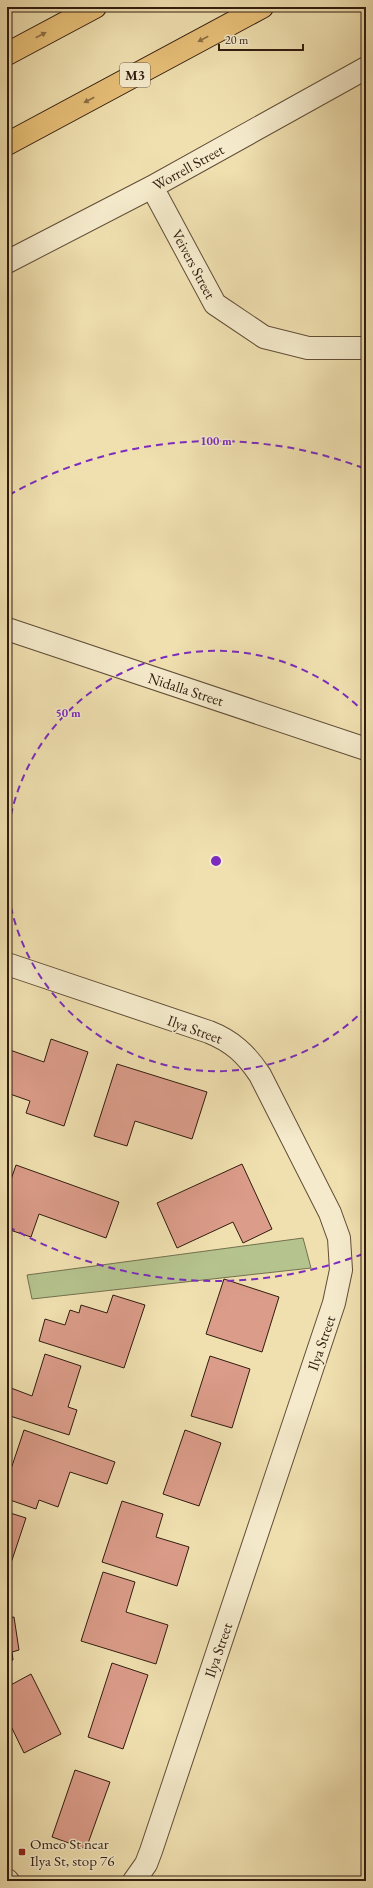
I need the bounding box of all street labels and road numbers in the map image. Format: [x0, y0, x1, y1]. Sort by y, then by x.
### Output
road number: M3 [120, 63, 150, 87]
street label: Worrell Street [149, 139, 227, 194]
street label: Veivers Street [168, 226, 220, 302]
street label: Nidalla Street [146, 668, 226, 710]
street label: Ilya Street [165, 1010, 225, 1048]
street label: Ilya Street [303, 1313, 339, 1373]
street label: Ilya Street [200, 1620, 236, 1680]

